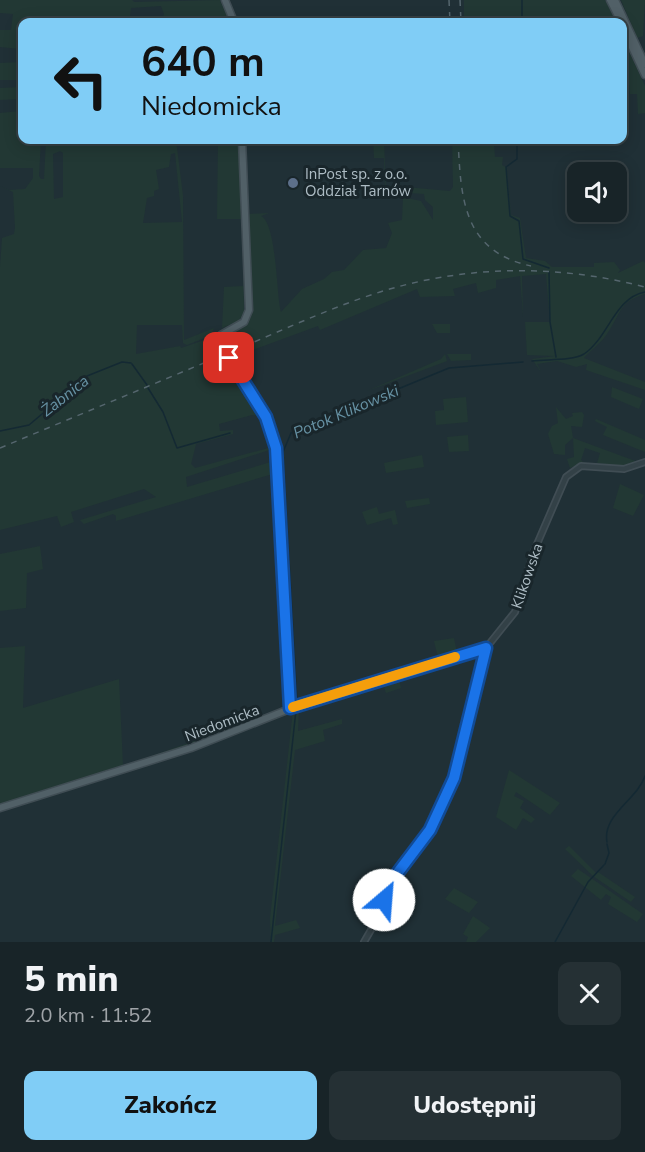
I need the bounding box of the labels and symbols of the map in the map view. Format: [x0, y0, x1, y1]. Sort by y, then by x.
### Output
place label: InPost sp. z o.o. Oddział Tarnów [305, 164, 412, 201]
marker: InPost sp. z o.o. Oddział Tarnów [286, 176, 300, 190]
pin [203, 332, 254, 383]
water label: Żabnica [36, 370, 94, 422]
water label: Potok Klikowski [290, 380, 402, 444]
street label: Klikowska [506, 541, 548, 611]
street label: Niedomicka [182, 700, 262, 746]
position arrow [352, 868, 416, 932]

